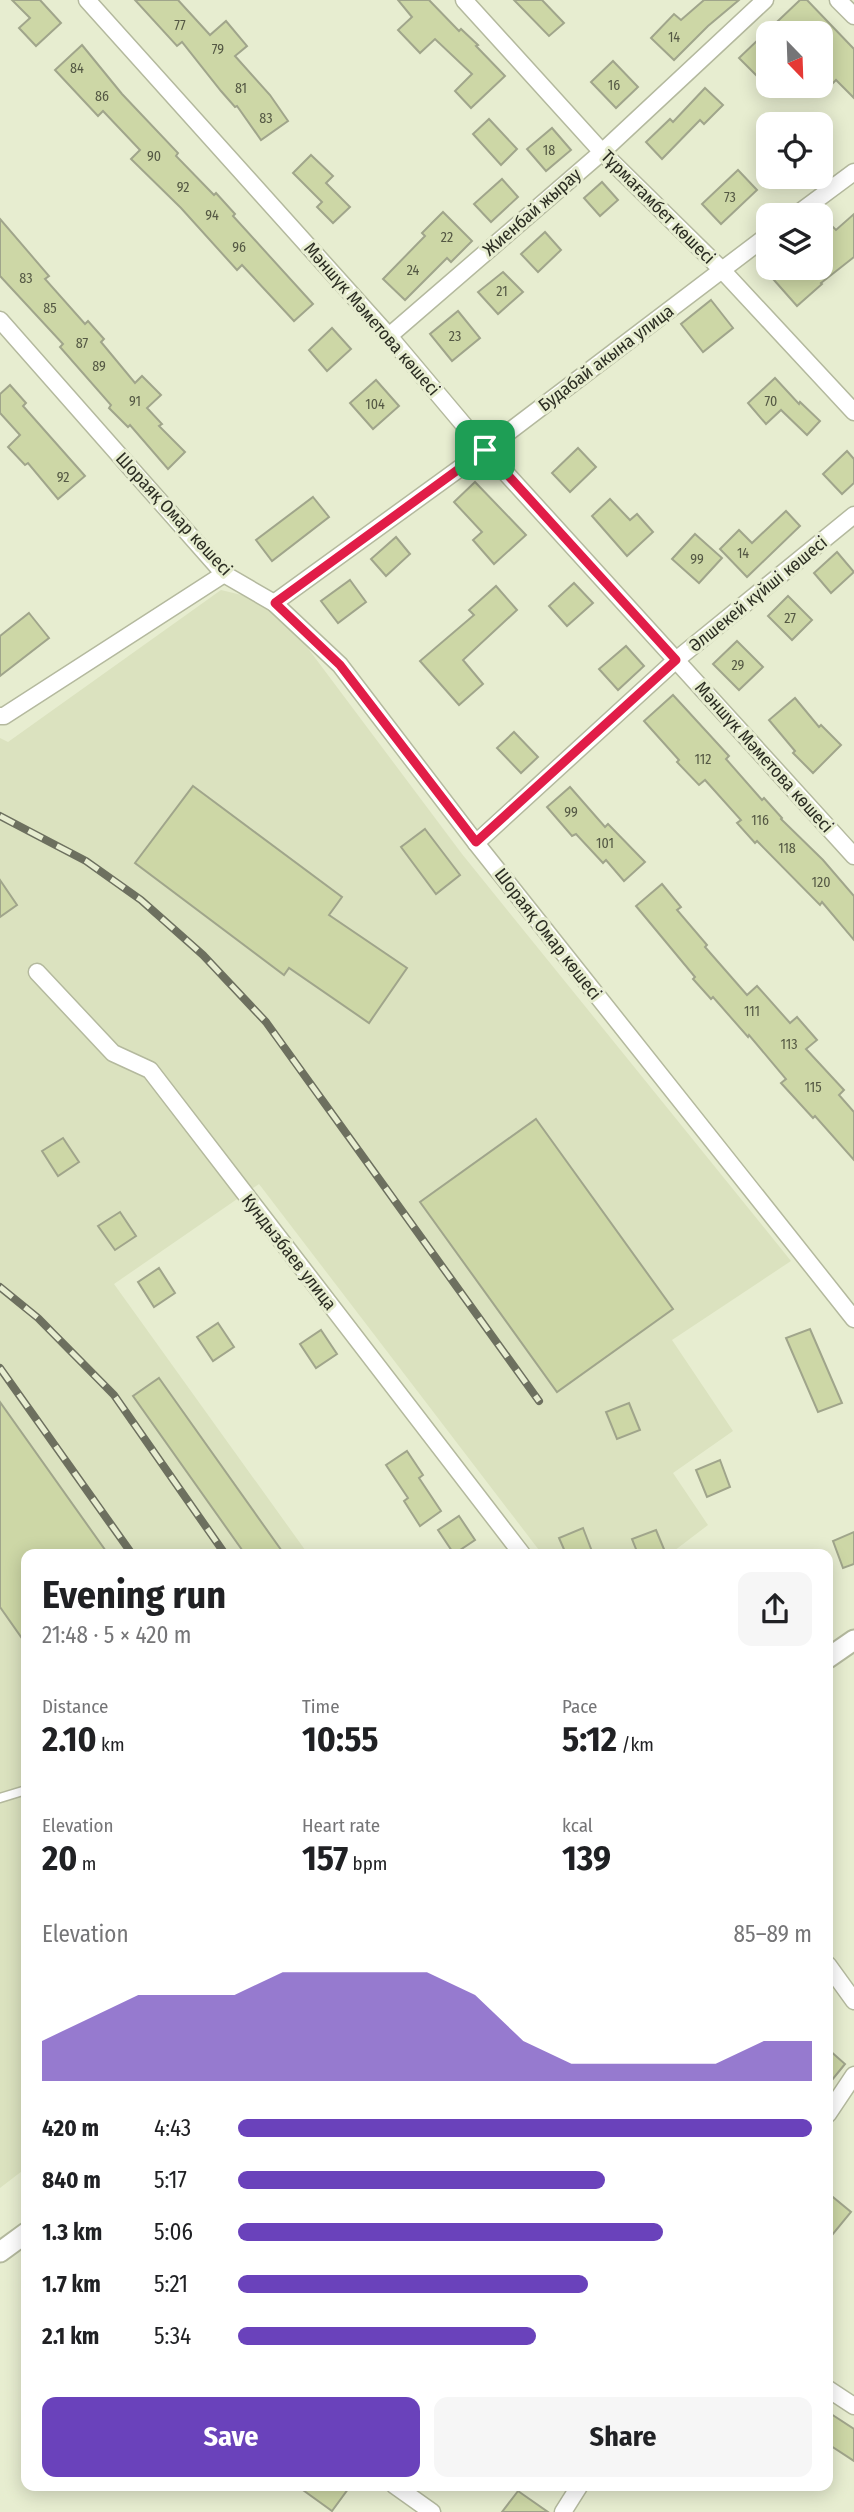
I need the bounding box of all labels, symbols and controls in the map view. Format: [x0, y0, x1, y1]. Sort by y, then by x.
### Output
house number: 77 [174, 17, 186, 34]
north arrow [756, 21, 833, 98]
map controls [756, 21, 833, 280]
house number: 14 [668, 29, 680, 46]
house number: 79 [212, 41, 224, 58]
house number: 84 [70, 60, 84, 77]
house number: 16 [608, 77, 620, 94]
house number: 81 [235, 80, 247, 97]
house number: 86 [95, 88, 109, 105]
house number: 83 [259, 110, 273, 127]
button: locate [756, 112, 833, 189]
house number: 18 [543, 142, 555, 159]
street label: Тұрмағамбет көшесі [596, 145, 720, 269]
house number: 90 [147, 148, 161, 165]
street label: Жиенбай жырау [478, 163, 586, 261]
house number: 92 [177, 179, 189, 196]
house number: 73 [724, 189, 736, 206]
button: layers [756, 203, 833, 280]
house number: 94 [205, 207, 219, 224]
house number: 22 [441, 229, 453, 246]
street label: Мәншүк Мәметова көшесі [299, 238, 445, 400]
house number: 96 [232, 239, 246, 256]
house number: 24 [407, 262, 420, 279]
house number: 83 [19, 270, 33, 287]
house number: 21 [496, 283, 508, 300]
house number: 85 [43, 300, 57, 317]
street label: Будабай акына улица [534, 300, 678, 416]
house number: 23 [449, 328, 461, 345]
house number: 87 [76, 335, 89, 352]
house number: 89 [92, 358, 106, 375]
house number: 91 [129, 393, 141, 410]
house number: 70 [765, 393, 777, 410]
house number: 104 [365, 396, 385, 413]
pin [455, 420, 515, 480]
icon: arrive [466, 431, 504, 469]
street label: Шораяқ Омар көшесі [111, 448, 237, 580]
house number: 92 [57, 469, 69, 486]
street label: Әлшекей күйші көшесі [684, 531, 832, 657]
house number: 14 [737, 545, 749, 562]
house number: 99 [690, 551, 704, 568]
house number: 27 [784, 610, 796, 627]
house number: 29 [732, 657, 745, 674]
street label: Мәншүк Мәметова көшесі [690, 677, 838, 837]
house number: 112 [695, 751, 711, 768]
house number: 99 [564, 804, 578, 821]
house number: 116 [751, 812, 769, 829]
house number: 101 [596, 835, 614, 852]
house number: 118 [778, 840, 796, 857]
street label: Шораяқ Омар көшесі [490, 864, 606, 1004]
house number: 120 [812, 874, 830, 891]
house number: 111 [744, 1003, 760, 1020]
house number: 113 [780, 1036, 798, 1053]
house number: 115 [804, 1079, 822, 1096]
street label: Кундызбаев улица [237, 1190, 341, 1315]
text: Evening run [42, 1572, 226, 1618]
button: share [738, 1572, 812, 1646]
text: 21:48 · 5 × 420 m [42, 1621, 192, 1649]
text: Distance [42, 1695, 109, 1718]
text: Time [302, 1695, 340, 1718]
text: Pace [562, 1695, 597, 1718]
text: 2.10 [42, 1718, 97, 1760]
text: 10:55 [302, 1718, 378, 1760]
text: 5:12 [562, 1718, 617, 1760]
text: km [97, 1733, 125, 1756]
text: /km [617, 1733, 654, 1756]
text: Elevation [42, 1814, 114, 1837]
text: Heart rate [302, 1814, 380, 1837]
text: kcal [562, 1814, 593, 1837]
text: 20 [42, 1837, 77, 1879]
text: 157 [302, 1837, 348, 1879]
text: 139 [562, 1837, 611, 1879]
text: m [77, 1852, 96, 1875]
text: bpm [348, 1852, 387, 1875]
text: Elevation [42, 1920, 129, 1948]
text: 85–89 m [734, 1920, 812, 1948]
text: 420 m [42, 2114, 99, 2142]
text: 4:43 [154, 2114, 191, 2142]
text: 840 m [42, 2166, 101, 2194]
text: 5:17 [154, 2166, 187, 2194]
text: 1.3 km [42, 2218, 102, 2246]
text: 5:06 [154, 2218, 193, 2246]
text: 1.7 km [42, 2270, 101, 2298]
text: 5:21 [154, 2270, 188, 2298]
text: 2.1 km [42, 2322, 99, 2350]
text: 5:34 [154, 2322, 191, 2350]
button: Save [42, 2397, 420, 2477]
button: Share [434, 2397, 812, 2477]

